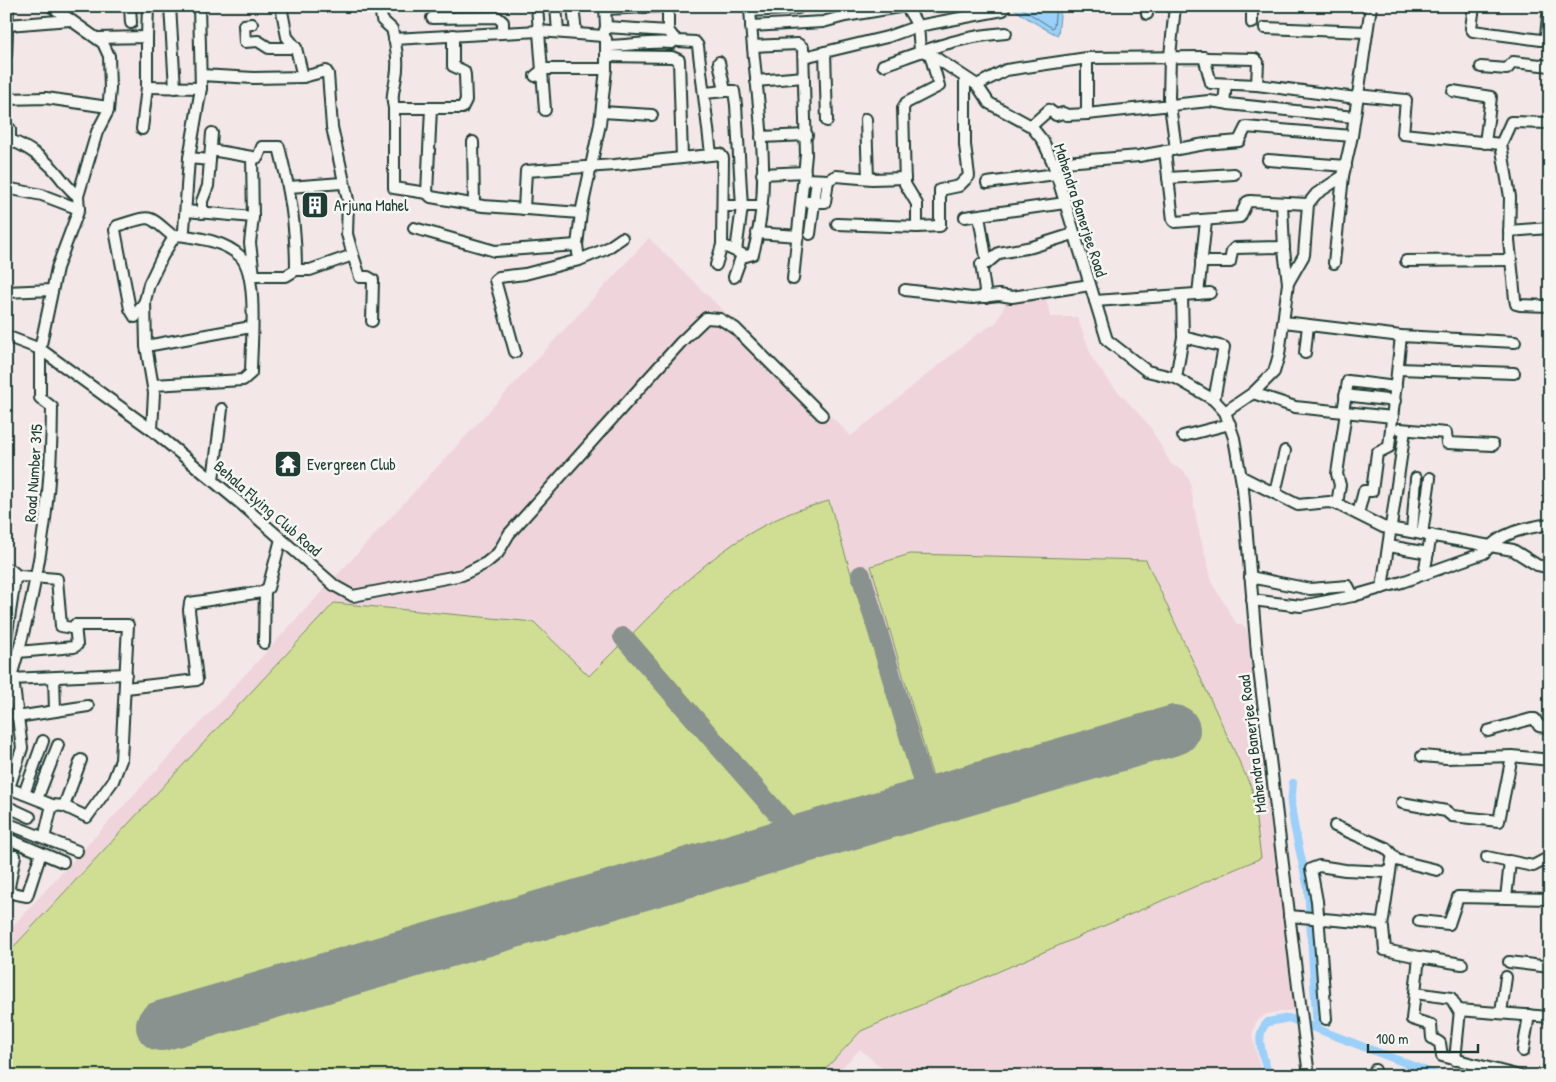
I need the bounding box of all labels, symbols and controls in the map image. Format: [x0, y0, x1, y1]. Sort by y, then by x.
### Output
street label: Mahendra Banerjee Road [1049, 140, 1113, 280]
building icon: Arjuna Mahel [300, 190, 330, 220]
place label: Arjuna Mahel [334, 194, 409, 216]
street label: Road Number 315 [19, 423, 47, 523]
temple icon: Evergreen Club [273, 449, 303, 479]
place label: Evergreen Club [307, 453, 396, 475]
street label: Behala Flying Club Road [209, 455, 327, 561]
street label: Mahendra Banerjee Road [1233, 674, 1271, 814]
scale bar [1368, 1022, 1478, 1054]
text: 100 m [1376, 1028, 1409, 1049]

